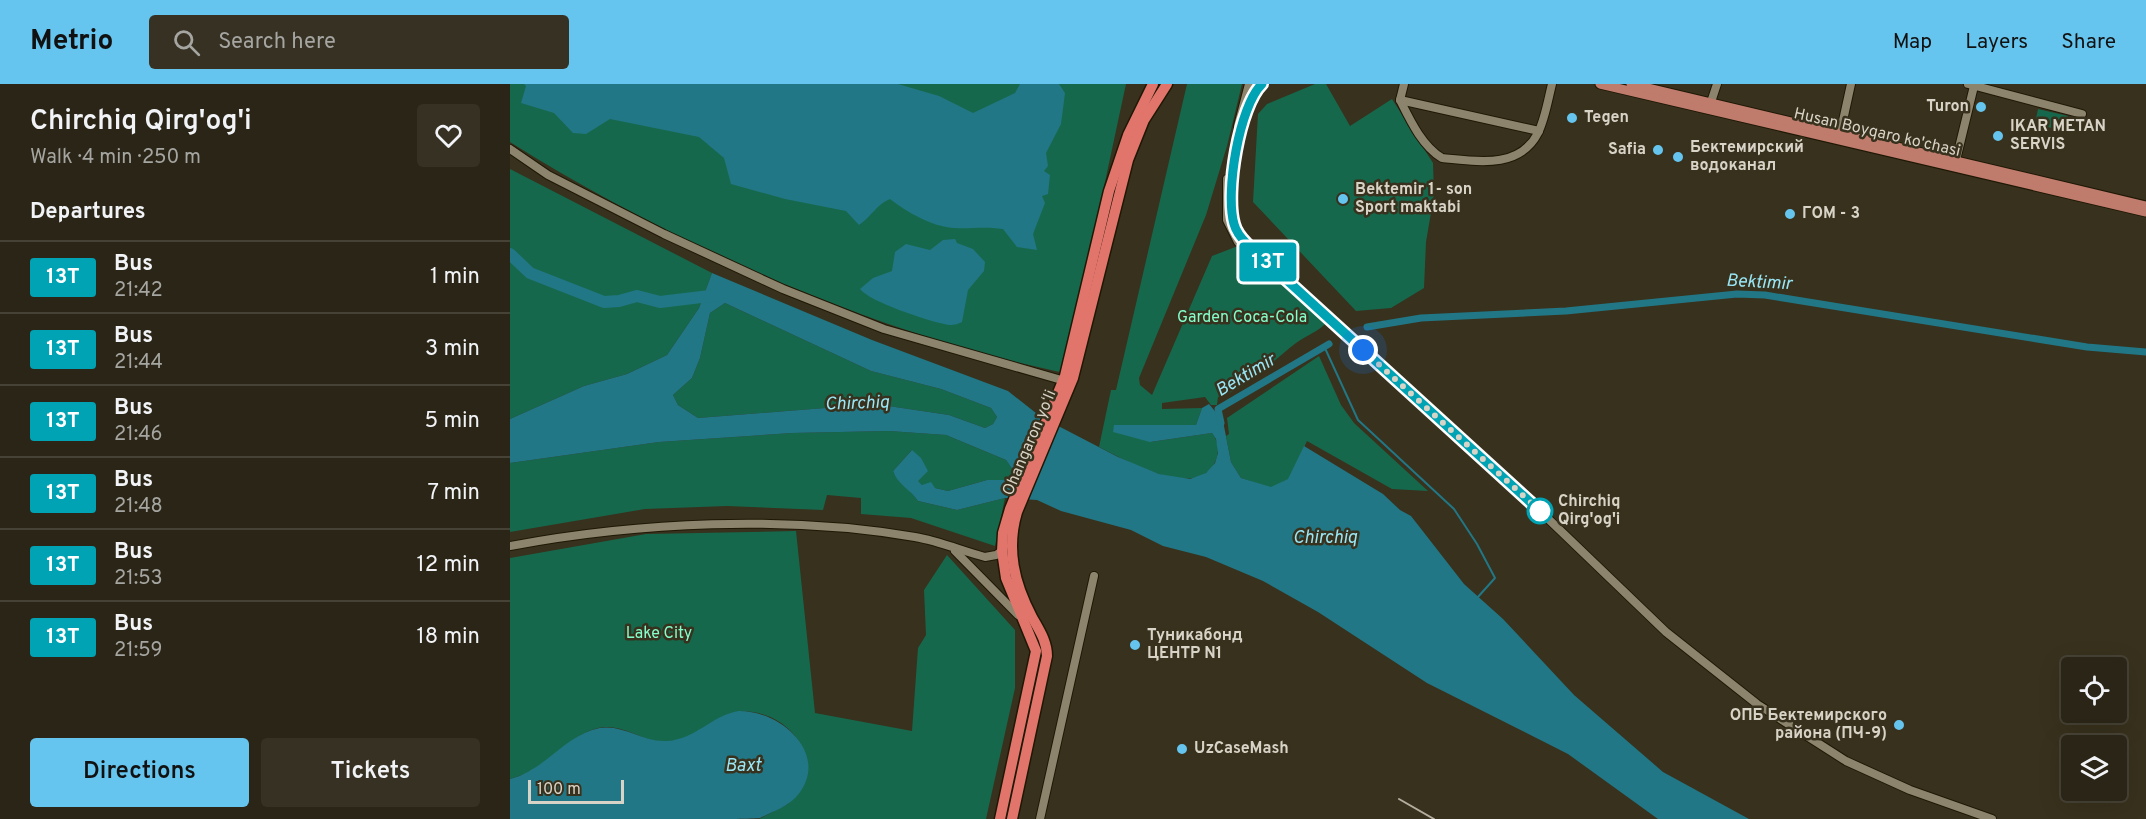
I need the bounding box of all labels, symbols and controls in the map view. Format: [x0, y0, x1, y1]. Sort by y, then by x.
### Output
search box [149, 15, 569, 69]
text: Metrio [30, 24, 113, 60]
icon: search [170, 26, 203, 59]
text: Search here [218, 29, 336, 56]
text: Map [1893, 29, 1932, 56]
text: Layers [1965, 29, 2028, 56]
text: Share [2061, 29, 2116, 56]
place label: Turon [1926, 97, 1969, 117]
marker: Turon [1974, 100, 1988, 114]
text: Chirchiq Qirg'og'i [30, 104, 252, 140]
button: heart [417, 104, 480, 167]
street label: Husan Boyqaro ko'chasi [1792, 104, 1962, 162]
place label: Tegen [1584, 108, 1629, 128]
marker: Tegen [1565, 111, 1579, 125]
place label: IKAR METAN SERVIS [2010, 117, 2106, 155]
marker: IKAR METAN SERVIS [1991, 129, 2005, 143]
place label: Бектемирский водоканал [1690, 138, 1804, 176]
place label: Safia [1608, 140, 1646, 160]
marker: Safia [1651, 143, 1665, 157]
text: Walk · 4 min · 250 m [30, 145, 201, 171]
marker: Бектемирский водоканал [1671, 150, 1685, 164]
place label: Bektemir 1- son Sport maktabi [1355, 180, 1472, 218]
marker: Bektemir 1- son Sport maktabi [1336, 192, 1350, 206]
text: Departures [30, 199, 146, 226]
place label: ГОМ - 3 [1802, 204, 1860, 224]
marker: ГОМ - 3 [1783, 207, 1797, 221]
line badge: 13Т [1234, 242, 1302, 282]
text: 13Т [1251, 249, 1285, 276]
text: Bus [114, 251, 153, 278]
text: 13Т [46, 264, 80, 291]
text: 1 min [430, 264, 480, 291]
water label: Bektimir [1725, 270, 1795, 296]
text: 21:42 [114, 278, 163, 304]
park label: Garden Coca-Cola [1177, 308, 1307, 328]
text: Bus [114, 323, 153, 350]
your location [1348, 335, 1378, 365]
text: 13Т [46, 336, 80, 363]
text: 3 min [425, 336, 480, 363]
water label: Bektimir [1212, 348, 1282, 403]
text: 21:44 [114, 350, 163, 376]
street label: Ohangaron yoʻli [999, 387, 1061, 499]
water label: Chirchiq [824, 391, 890, 417]
text: Bus [114, 395, 153, 422]
text: 13Т [46, 408, 80, 435]
text: 5 min [425, 408, 480, 435]
text: 21:46 [114, 422, 163, 448]
text: Bus [114, 467, 153, 494]
text: 13Т [46, 480, 80, 507]
text: 7 min [428, 480, 480, 507]
place label: Chirchiq Qirg'og'i [1558, 492, 1620, 530]
text: 21:48 [114, 494, 163, 520]
marker: Chirchiq Qirg'og'i [1527, 498, 1553, 524]
water label: Chirchiq [1293, 527, 1357, 550]
text: Bus [114, 539, 153, 566]
text: 13Т [46, 552, 80, 579]
text: 12 min [417, 552, 480, 579]
text: 21:53 [114, 566, 163, 592]
text: Bus [114, 611, 153, 638]
text: 13Т [46, 624, 80, 651]
text: 18 min [417, 624, 480, 651]
park label: Lake City [626, 624, 692, 644]
place label: Туникабонд ЦЕНТР N1 [1147, 626, 1243, 664]
text: 21:59 [114, 638, 162, 664]
marker: Туникабонд ЦЕНТР N1 [1128, 638, 1142, 652]
map controls [2061, 657, 2127, 801]
button: locate [2061, 657, 2127, 723]
place label: ОПБ Бектемирского района (ПЧ-9) [1730, 706, 1887, 744]
marker: ОПБ Бектемирского района (ПЧ-9) [1892, 718, 1906, 732]
button: layers [2061, 735, 2127, 801]
button: Directions [30, 738, 249, 807]
button: Tickets [261, 738, 480, 807]
place label: UzCaseMash [1194, 739, 1289, 759]
marker: UzCaseMash [1175, 742, 1189, 756]
water label: Baхt [725, 755, 763, 778]
scale bar [528, 777, 624, 804]
text: 100 m [537, 780, 581, 800]

